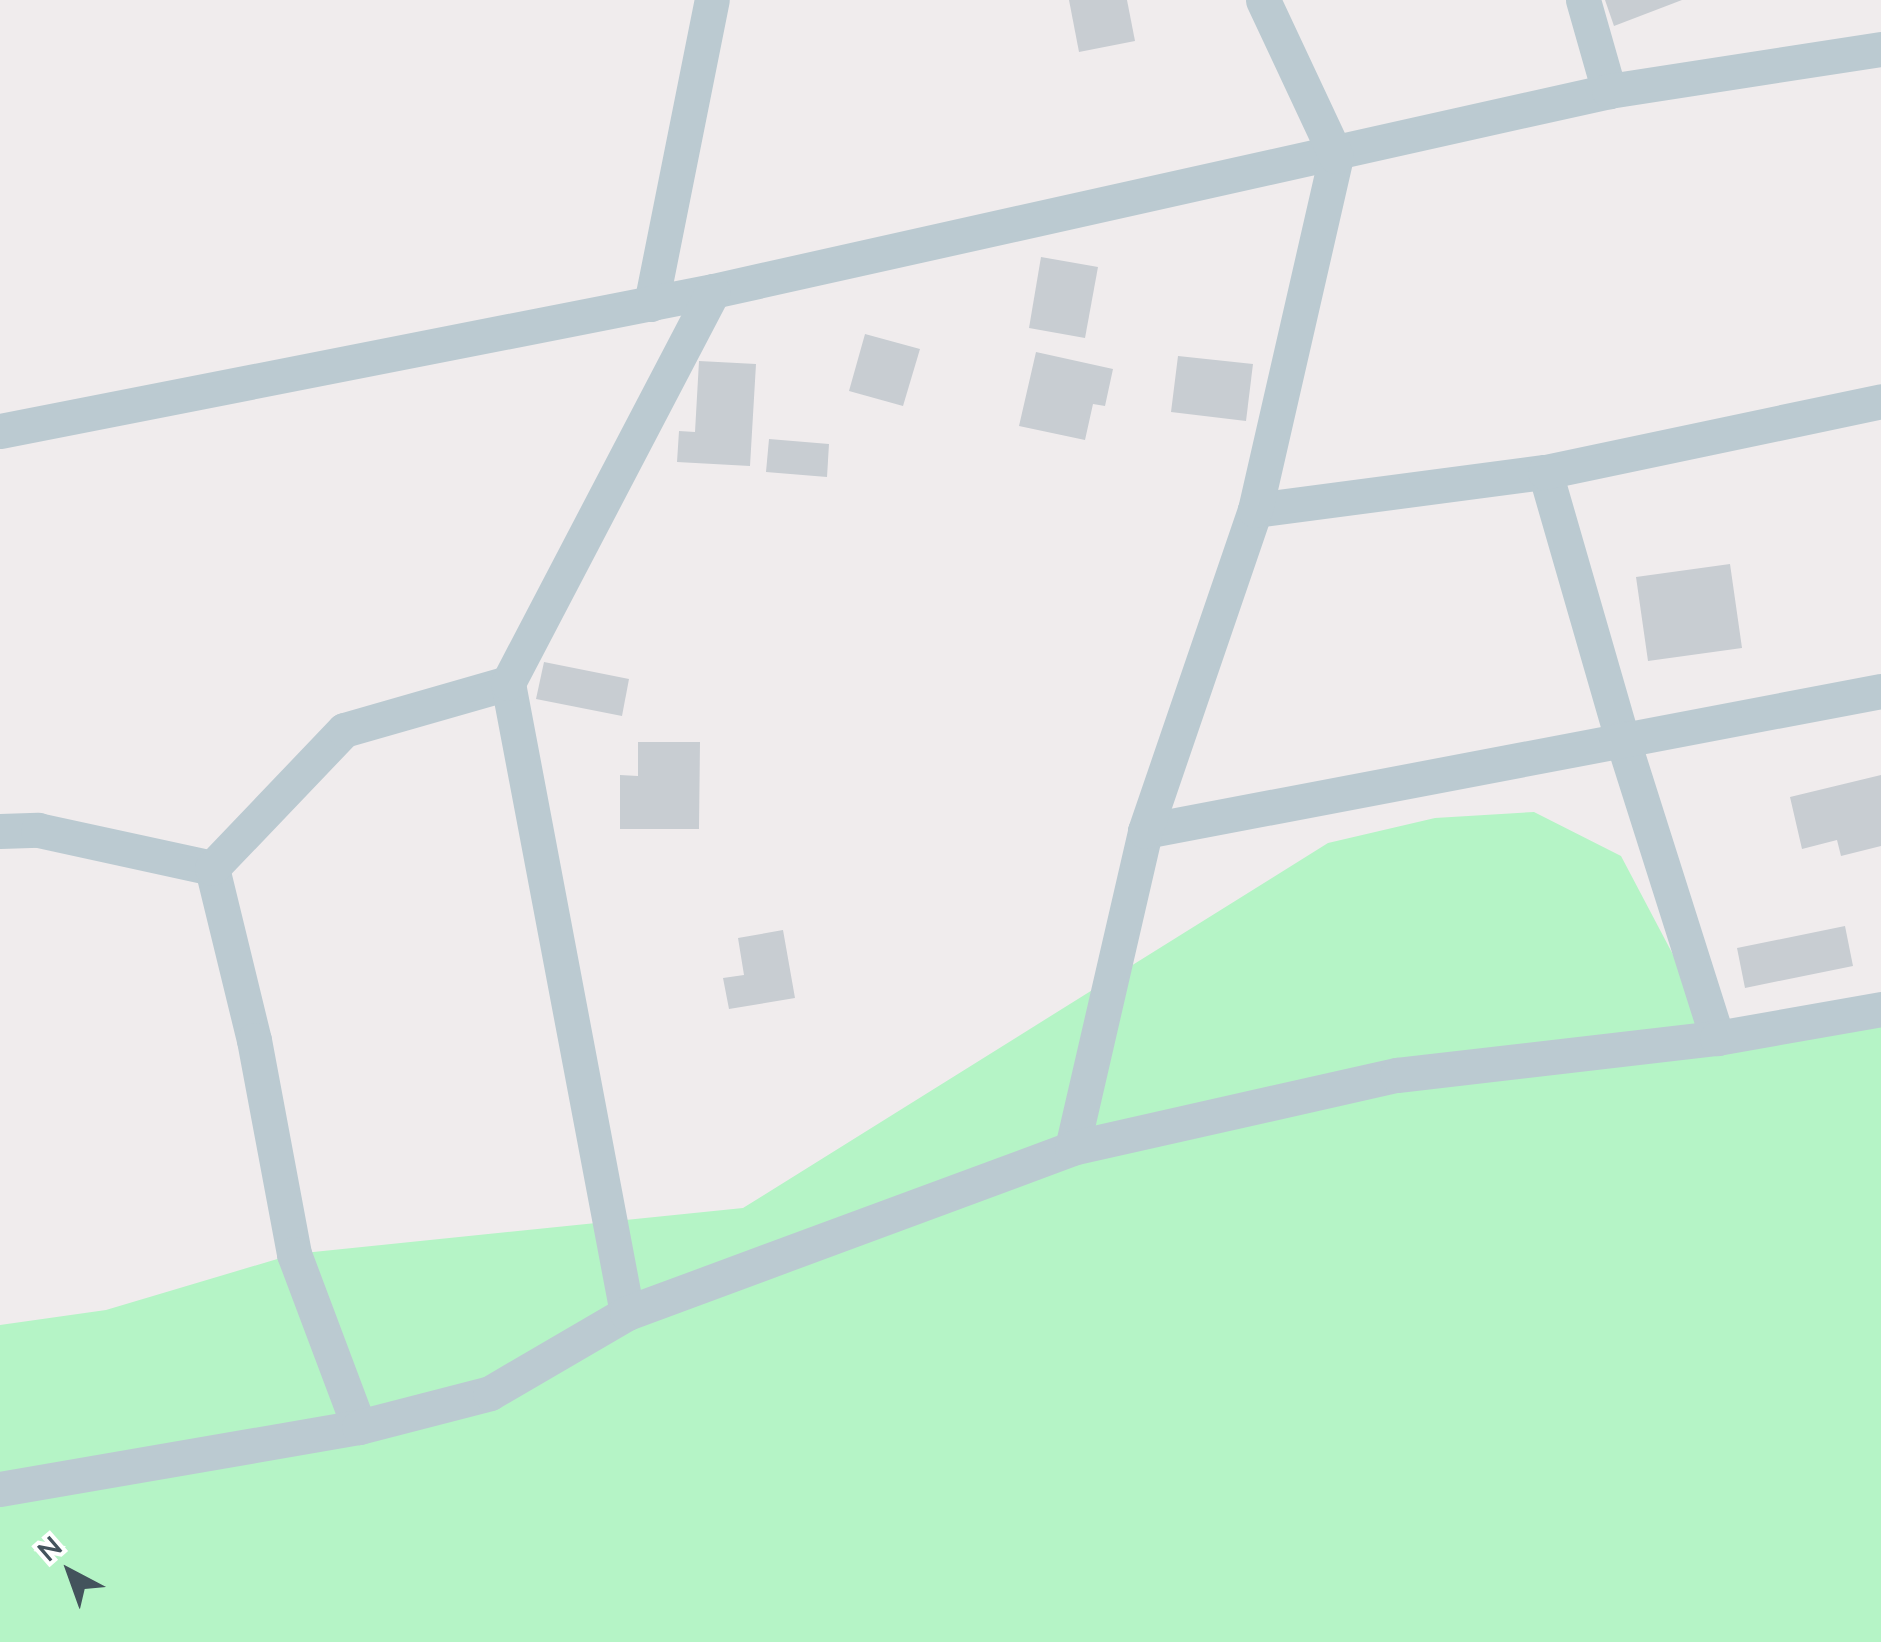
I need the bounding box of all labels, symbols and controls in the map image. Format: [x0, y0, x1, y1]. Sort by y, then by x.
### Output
north arrow [20, 1522, 120, 1622]
text: N [30, 1528, 71, 1571]

